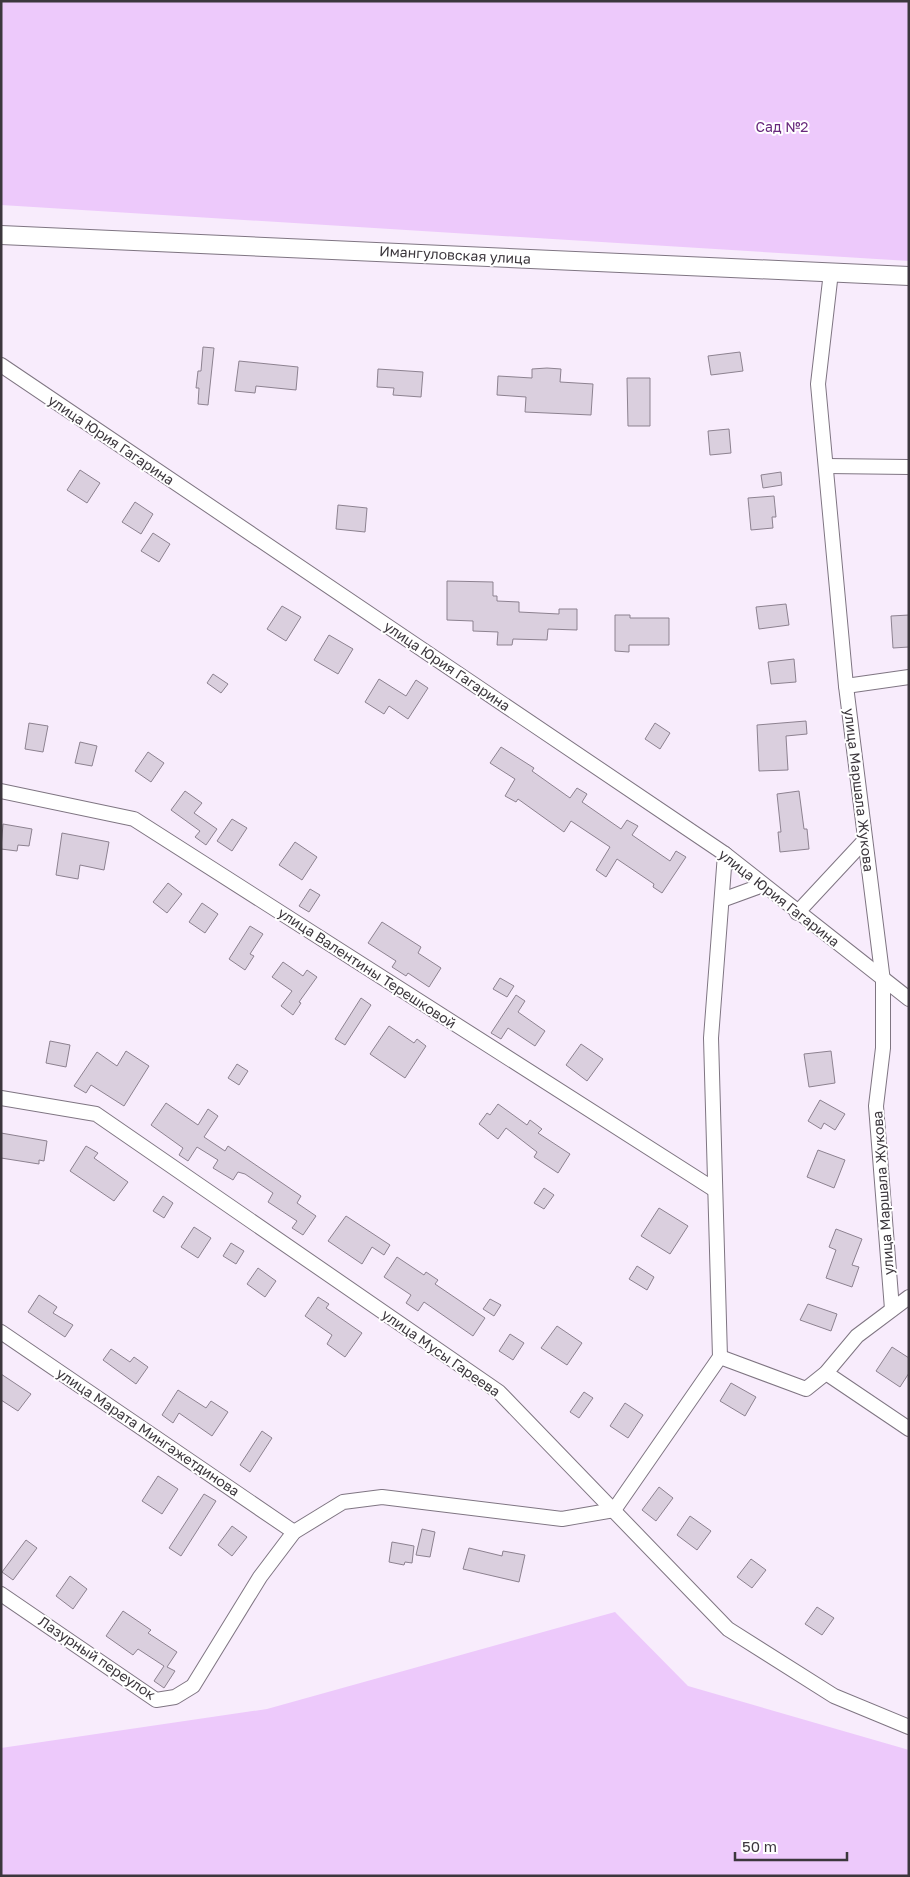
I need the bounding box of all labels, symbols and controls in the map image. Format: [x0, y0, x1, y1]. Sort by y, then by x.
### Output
park label: Сад №2 [756, 118, 808, 135]
street label: Имангуловская улица [379, 242, 531, 267]
street label: улица Юрия Гагарина [45, 391, 178, 488]
street label: улица Юрия Гагарина [381, 617, 514, 714]
street label: улица Маршала Жукова [841, 707, 878, 873]
street label: улица Юрия Гагарина [716, 845, 843, 950]
street label: улица Валентины Терешковой [275, 904, 460, 1032]
street label: улица Маршала Жукова [868, 1110, 897, 1276]
street label: улица Мусы Гареева [379, 1305, 504, 1400]
street label: улица Марата Мингажетдинова [54, 1364, 243, 1499]
street label: Лазурный переулок [36, 1612, 159, 1703]
scale bar [735, 1830, 848, 1862]
text: 50 m [742, 1837, 777, 1855]

